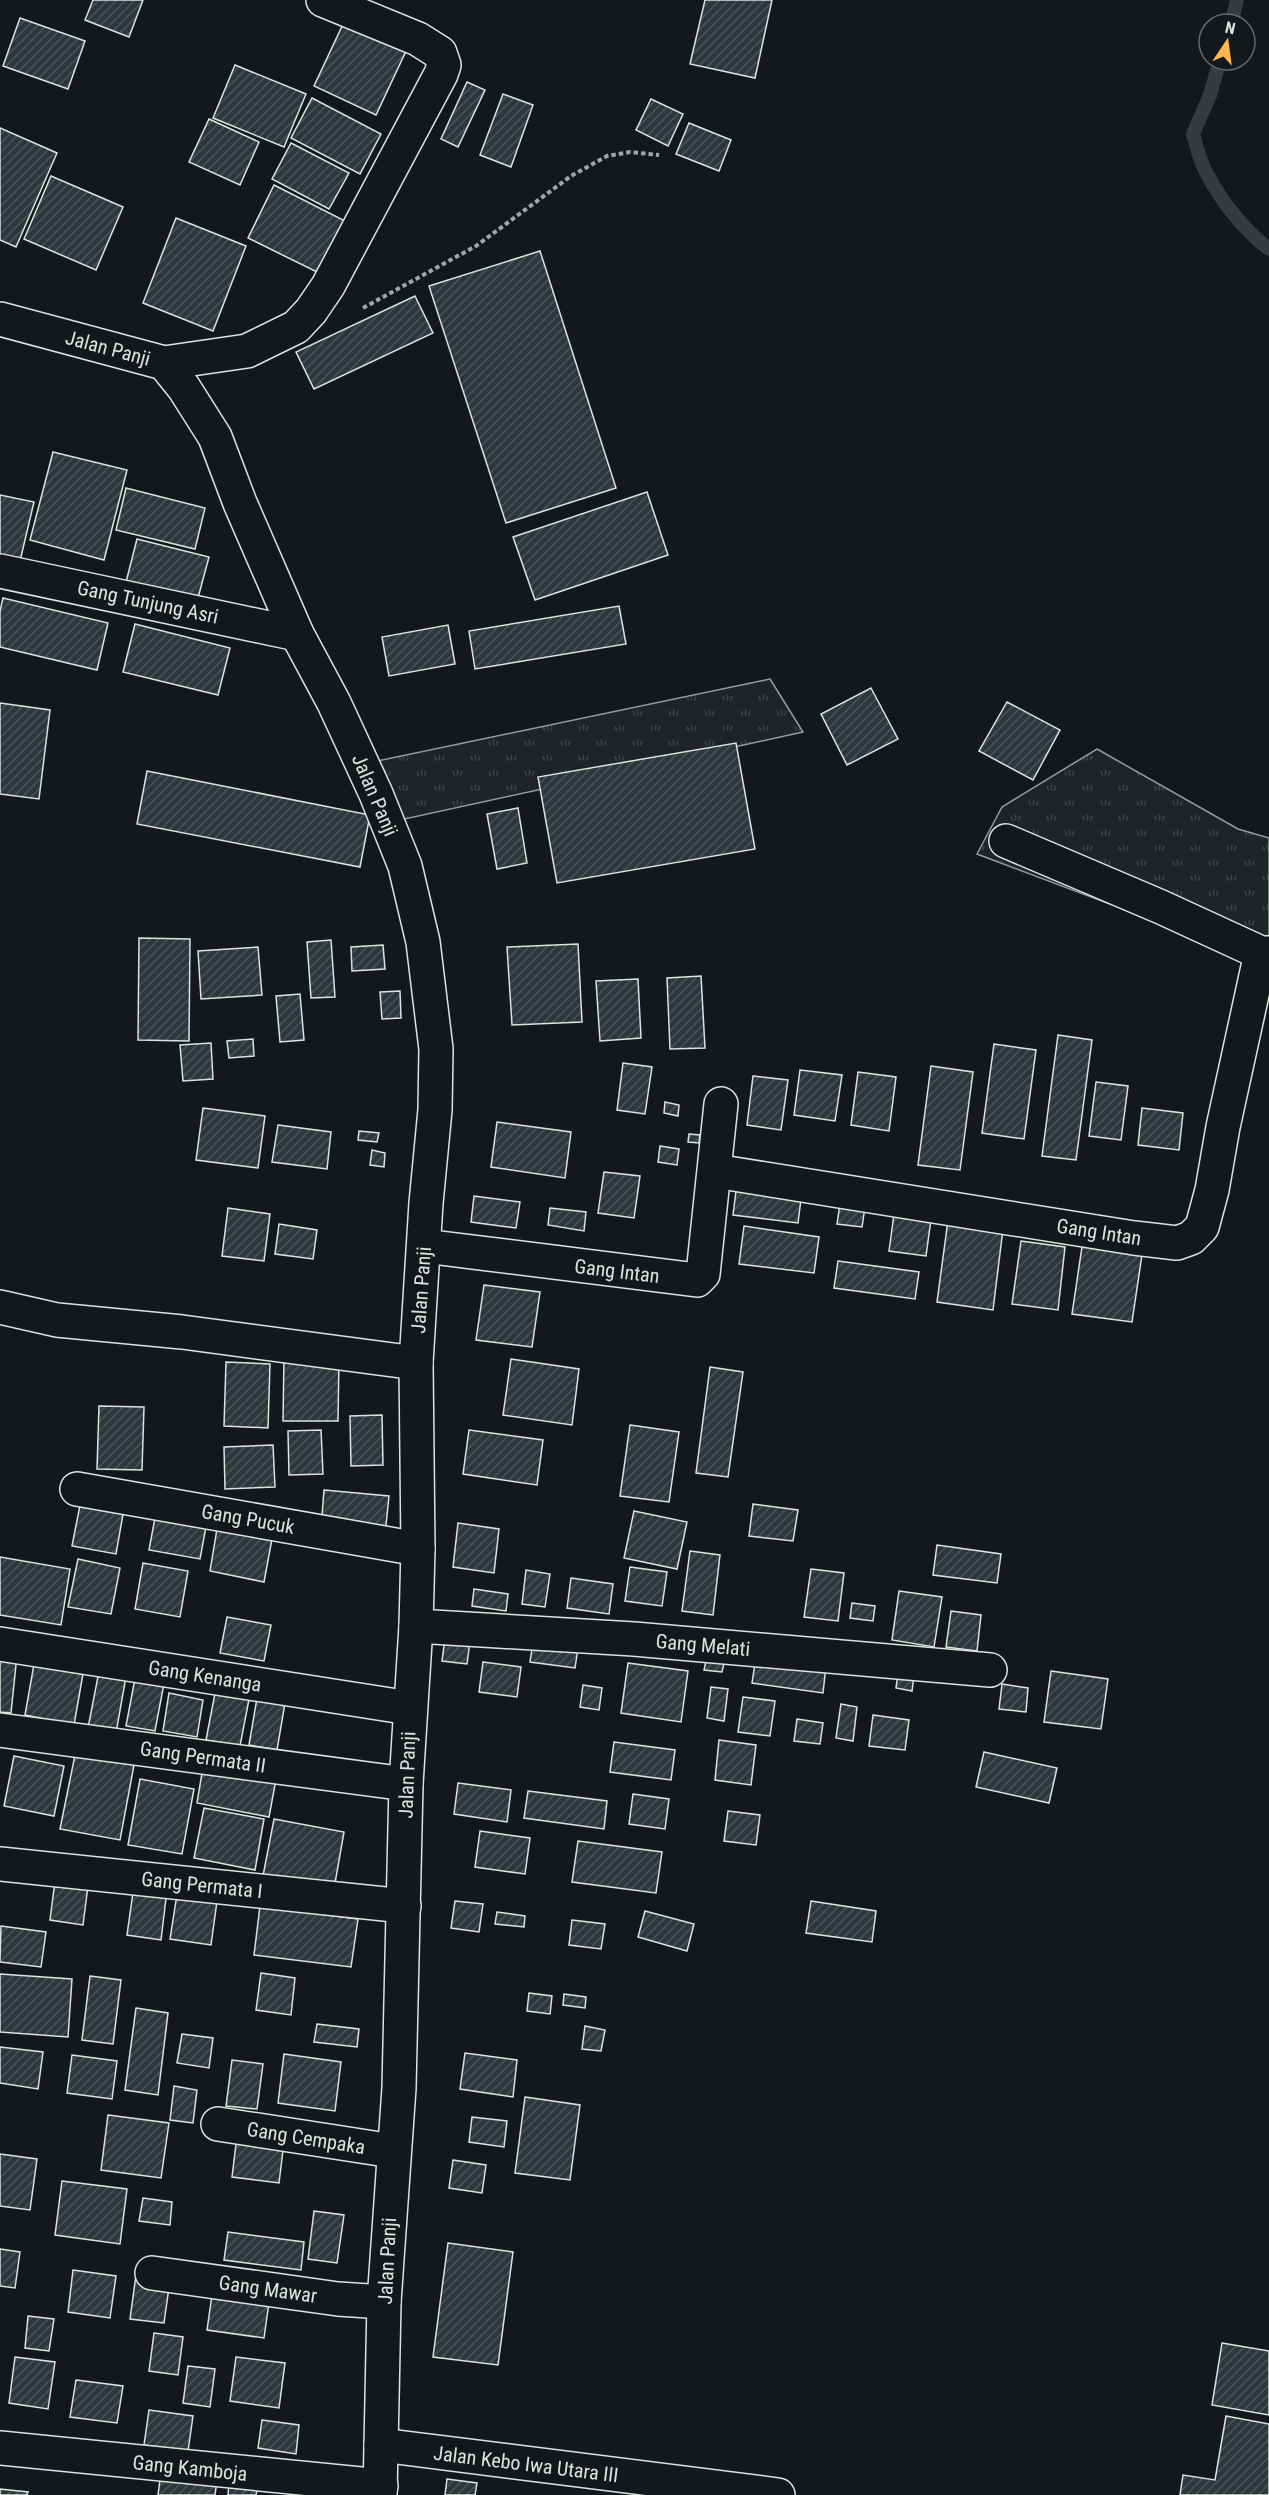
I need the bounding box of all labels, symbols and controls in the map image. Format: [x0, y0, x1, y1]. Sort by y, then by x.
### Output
north arrow [1197, 12, 1257, 72]
text: N [1223, 18, 1237, 38]
street label: Jalan Panji [63, 325, 153, 371]
street label: Gang Tunjung Asri [75, 575, 221, 629]
street label: Jalan Panji [347, 750, 403, 840]
street label: Gang Intan [1055, 1213, 1143, 1251]
street label: Jalan Panji [406, 1246, 436, 1334]
street label: Gang Intan [573, 1254, 661, 1288]
street label: Gang Pucuk [200, 1499, 296, 1539]
street label: Gang Melati [655, 1629, 751, 1661]
street label: Gang Kenanga [147, 1655, 263, 1697]
street label: Jalan Panji [393, 1731, 421, 1819]
street label: Gang Permata II [139, 1736, 267, 1778]
street label: Gang Permata I [140, 1867, 264, 1903]
street label: Gang Cempaka [245, 2117, 367, 2159]
street label: Jalan Panji [373, 2217, 401, 2305]
street label: Gang Mawar [217, 2270, 319, 2308]
street label: Jalan Kebo Iwa Utara III [432, 2441, 620, 2487]
street label: Gang Kamboja [132, 2450, 248, 2486]

